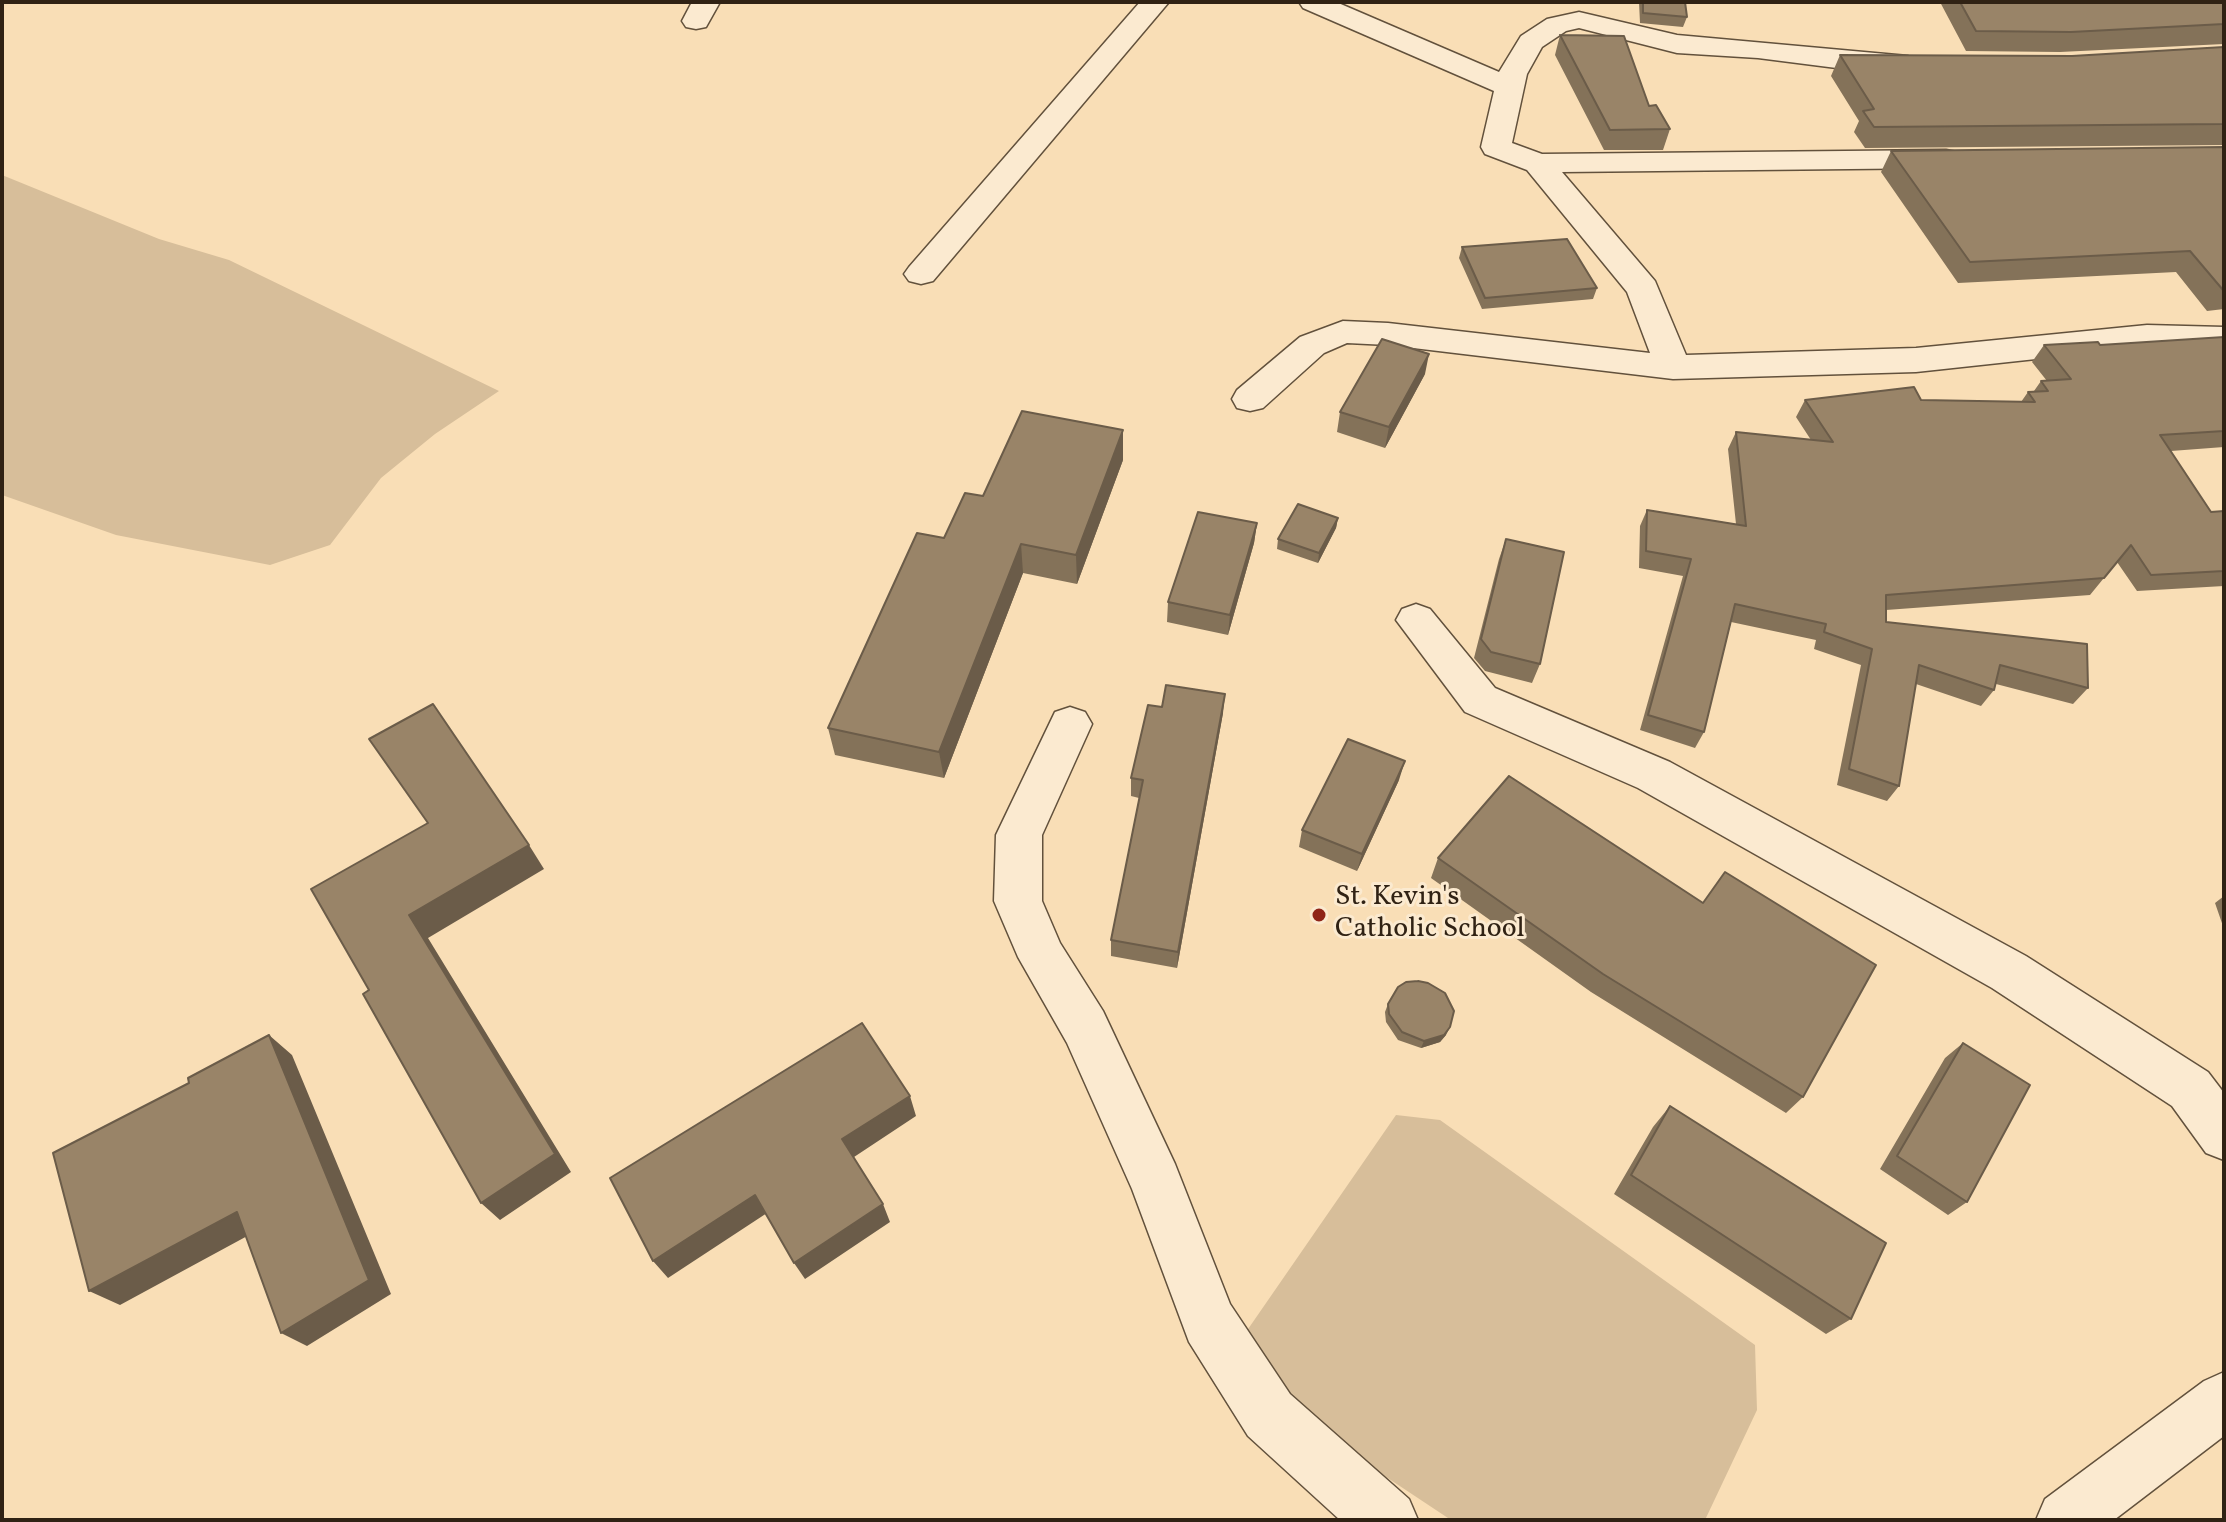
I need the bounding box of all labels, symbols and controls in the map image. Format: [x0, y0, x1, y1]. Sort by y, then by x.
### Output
place label: St. Kevin's Catholic School [1335, 882, 1525, 948]
marker: St. Kevin's Catholic School [1310, 906, 1328, 924]

